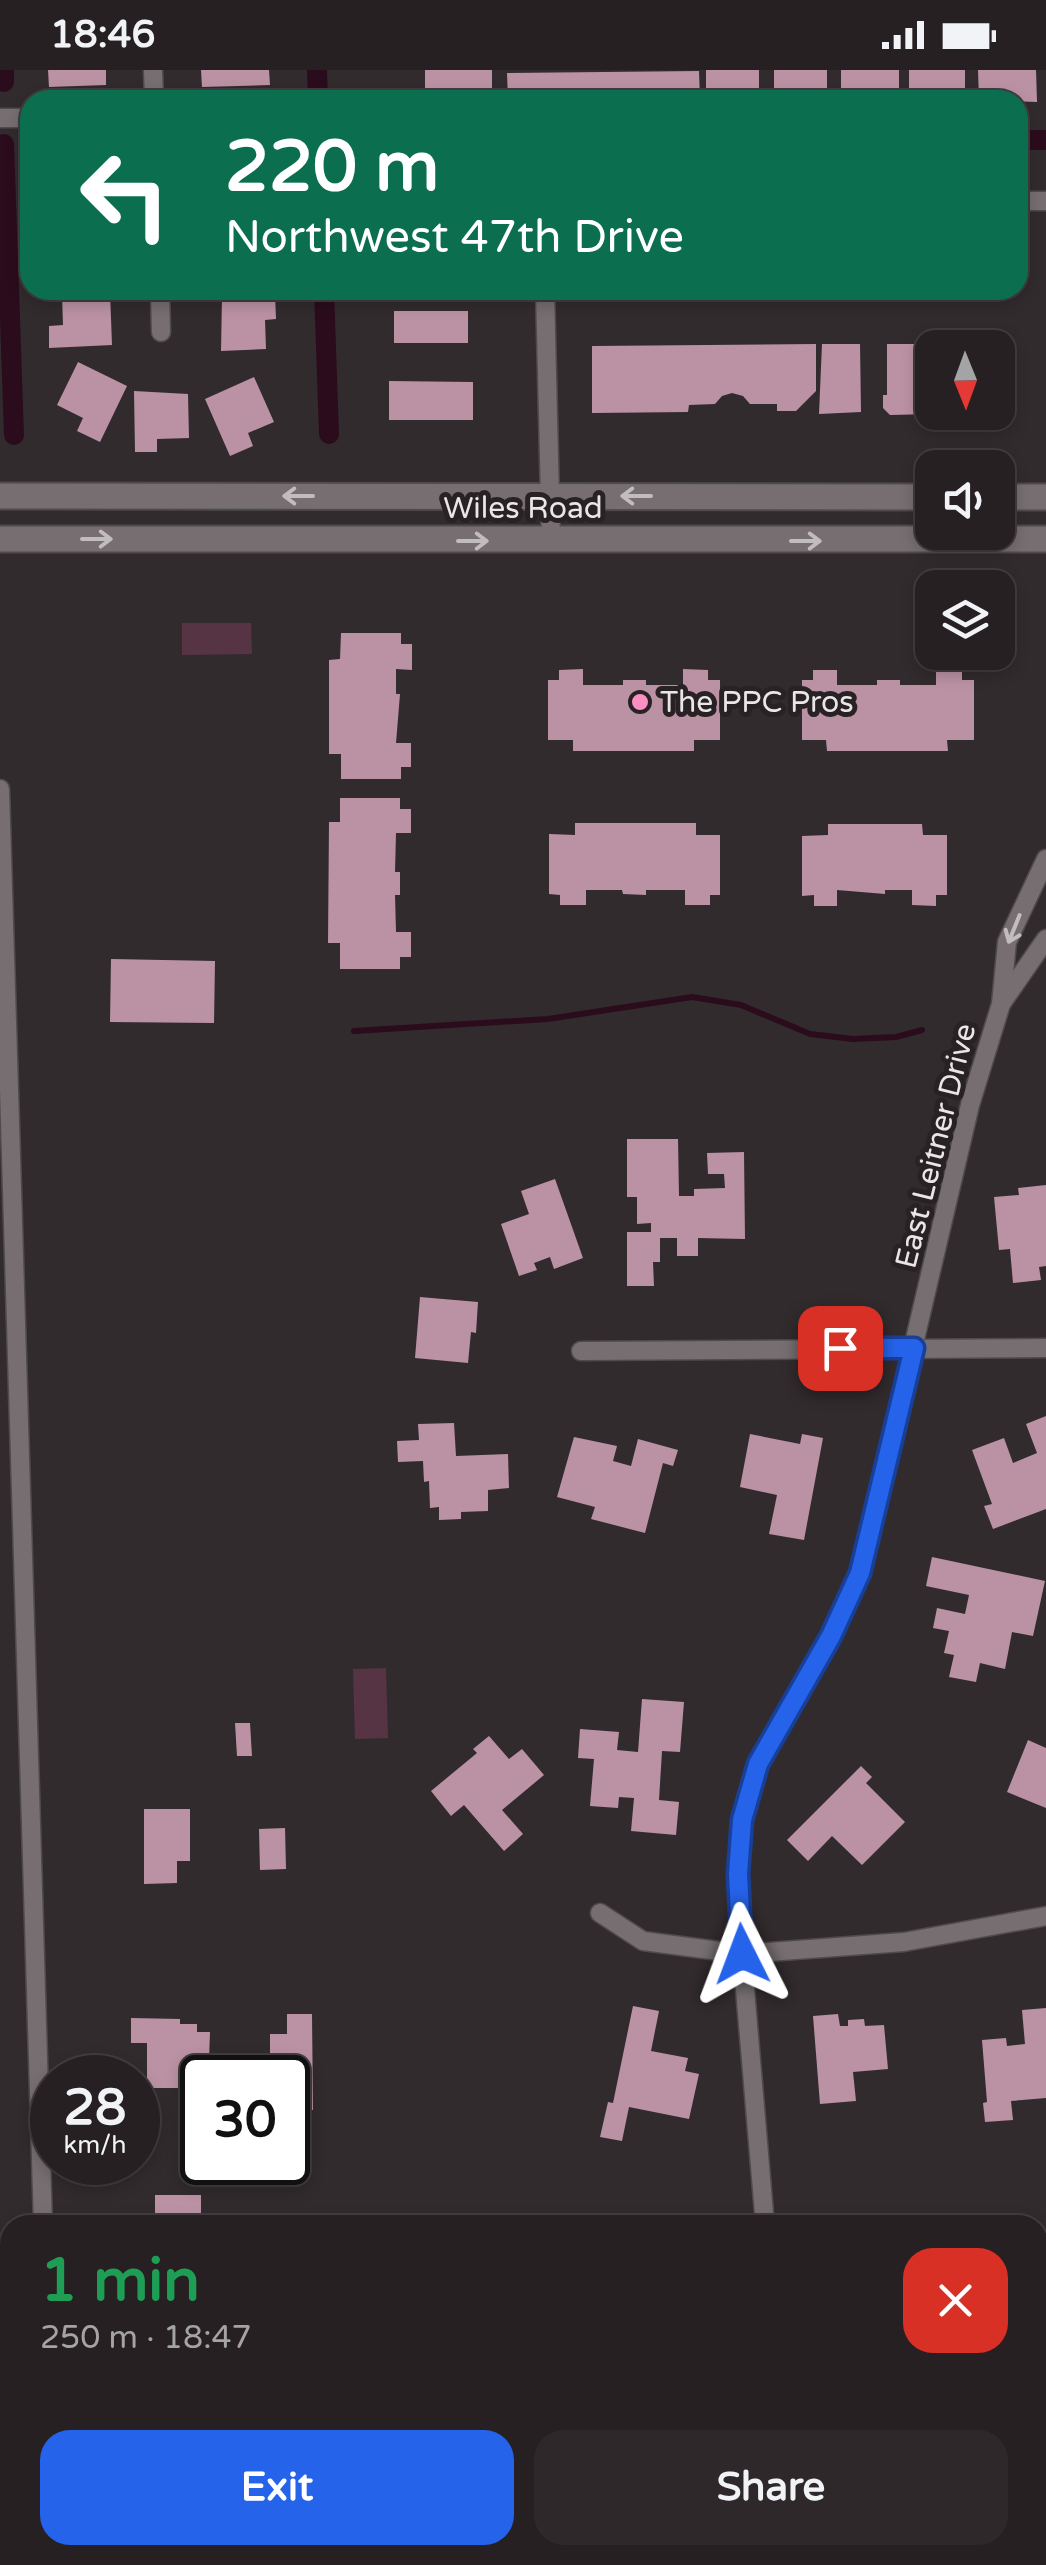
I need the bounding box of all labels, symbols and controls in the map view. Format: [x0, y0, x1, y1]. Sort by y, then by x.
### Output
text: 18:46 [50, 12, 155, 58]
text: 220 m [225, 126, 439, 210]
icon: left [60, 130, 190, 260]
text: Northwest 47th Drive [225, 211, 684, 265]
north arrow [915, 330, 1015, 430]
map controls [915, 330, 1015, 670]
button: sound [915, 450, 1015, 550]
one-way arrow [620, 486, 652, 506]
one-way arrow [283, 487, 315, 506]
street label: Wiles Road [443, 490, 603, 527]
one-way arrow [80, 530, 113, 548]
one-way arrow [790, 531, 822, 550]
one-way arrow [456, 532, 488, 550]
button: layers [915, 570, 1015, 670]
place label: The PPC Pros [660, 684, 854, 721]
marker: The PPC Pros [629, 691, 651, 713]
one-way arrow [1003, 913, 1021, 944]
street label: East Leitner Drive [888, 1020, 984, 1272]
pin [798, 1306, 883, 1391]
icon: arrive [813, 1321, 868, 1376]
position arrow [690, 1902, 794, 2006]
speed limit sign: 30 [180, 2055, 310, 2185]
text: 28 [64, 2078, 126, 2138]
text: km/h [64, 2130, 126, 2160]
text: 1 min [40, 2245, 200, 2317]
button: close [903, 2248, 1008, 2353]
text: 250 m · 18:47 [40, 2319, 252, 2357]
button: Exit [40, 2430, 514, 2545]
button: Share [534, 2430, 1008, 2545]

